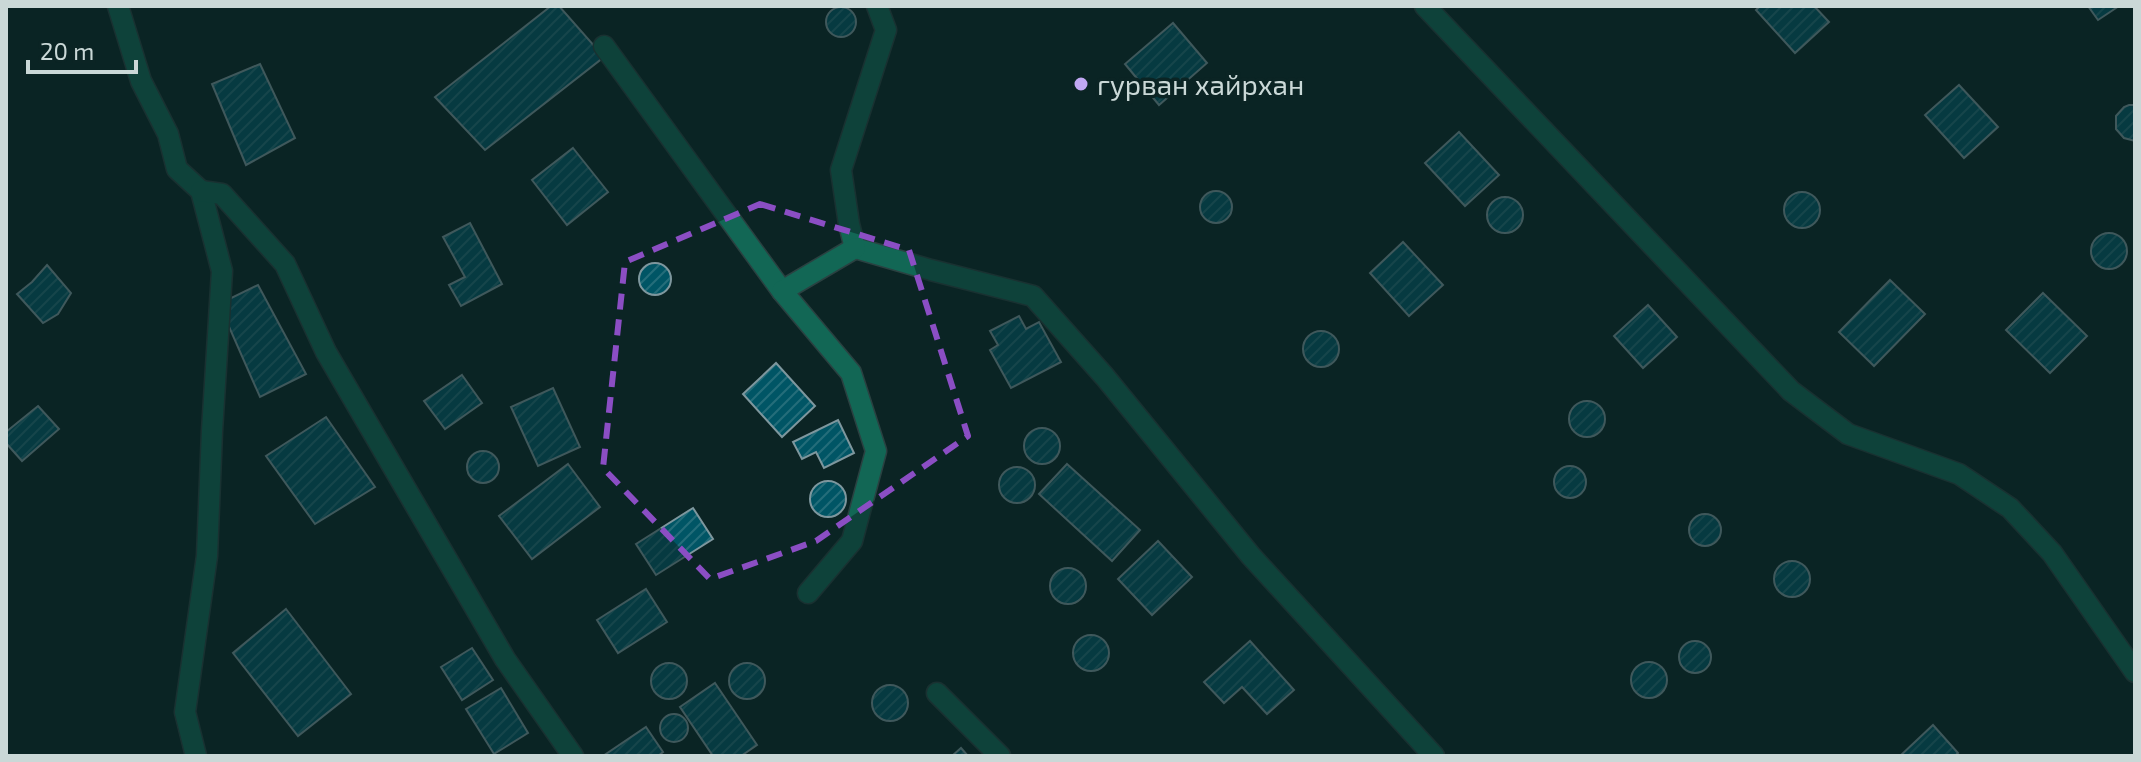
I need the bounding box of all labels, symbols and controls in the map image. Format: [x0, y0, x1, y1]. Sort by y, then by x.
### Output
scale bar [28, 24, 136, 74]
text: 20 m [40, 36, 94, 65]
place label: гурван хайрхан [1097, 67, 1304, 101]
marker: гурван хайрхан [1072, 75, 1090, 93]

